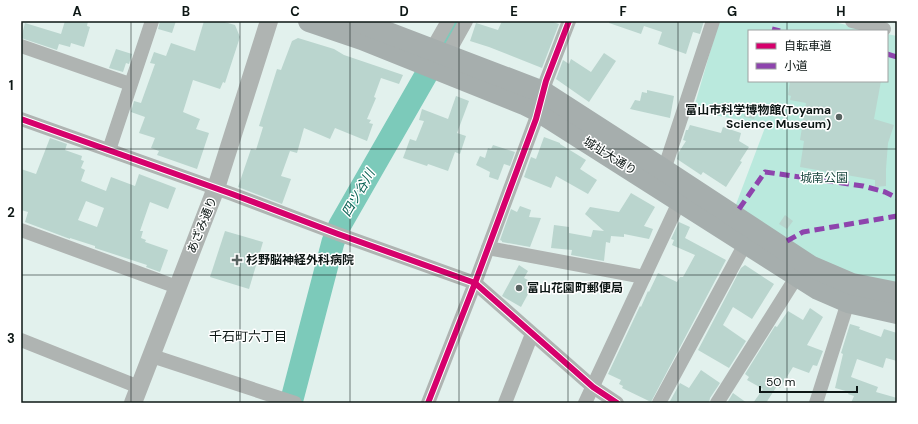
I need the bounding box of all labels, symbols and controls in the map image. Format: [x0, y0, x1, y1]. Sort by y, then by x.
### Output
text: A [72, 3, 82, 20]
text: B [182, 3, 190, 20]
text: C [290, 3, 300, 20]
text: D [399, 3, 409, 20]
text: E [510, 3, 518, 20]
text: F [619, 3, 627, 20]
text: G [727, 3, 737, 20]
text: H [836, 3, 846, 20]
legend [748, 30, 888, 82]
text: 自転車道 [784, 38, 832, 54]
text: 小道 [784, 58, 808, 74]
text: 1 [9, 77, 13, 94]
place label: 富山市科学博物館(Toyama Science Museum) [685, 102, 831, 132]
marker: 富山市科学博物館(Toyama Science Museum) [834, 112, 844, 122]
street label: 城址大通り [580, 133, 640, 179]
water label: 四ツ谷川 [338, 165, 379, 220]
park label: 城南公園 [800, 170, 848, 186]
street label: あざみ通り [183, 194, 221, 256]
text: 2 [7, 204, 15, 221]
place label: 杉野脳神経外科病院 [246, 252, 354, 268]
marker: 杉野脳神経外科病院 [231, 254, 243, 266]
place label: 富山花園町郵便局 [527, 280, 623, 296]
marker: 富山花園町郵便局 [514, 283, 524, 293]
district label: 千石町六丁目 [209, 328, 287, 345]
text: 3 [7, 330, 15, 347]
scale bar [760, 368, 857, 394]
text: 50 m [766, 374, 795, 390]

